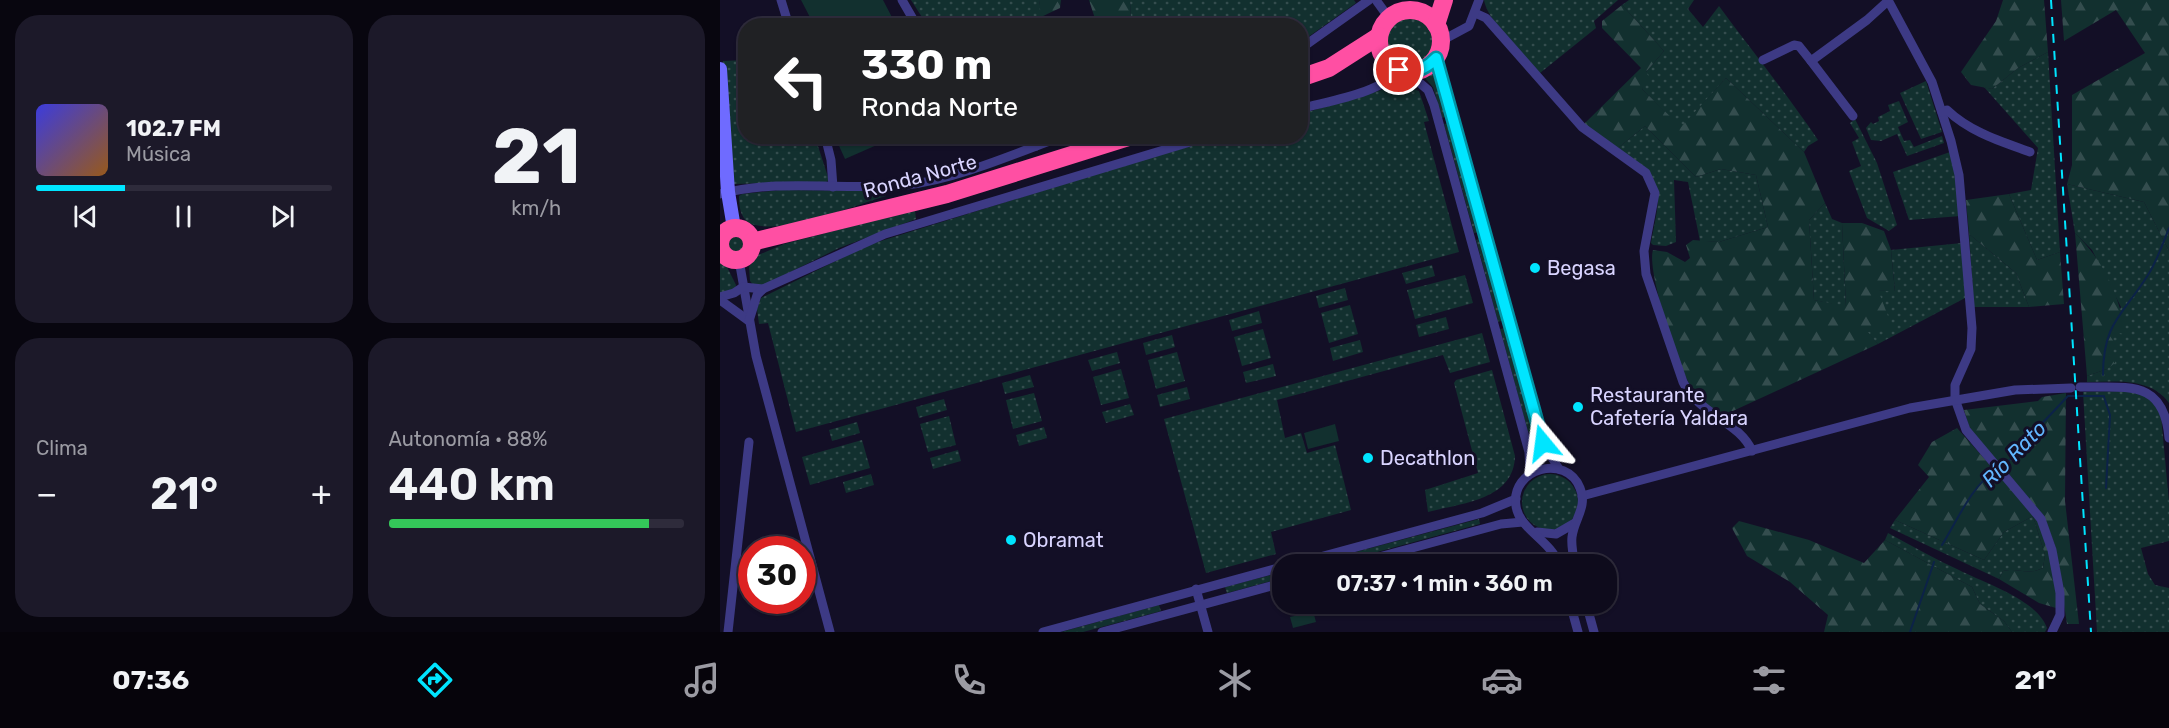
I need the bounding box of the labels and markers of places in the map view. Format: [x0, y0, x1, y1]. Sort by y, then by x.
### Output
pin [1373, 44, 1424, 95]
place label: Begasa [1547, 256, 1616, 280]
marker: Begasa [1528, 261, 1542, 275]
place label: Restaurante Cafetería Yaldara [1590, 383, 1748, 430]
marker: Restaurante Cafetería Yaldara [1571, 400, 1585, 414]
place label: Decathlon [1380, 446, 1475, 470]
marker: Decathlon [1361, 451, 1375, 465]
place label: Obramat [1023, 528, 1104, 552]
marker: Obramat [1004, 533, 1018, 547]

